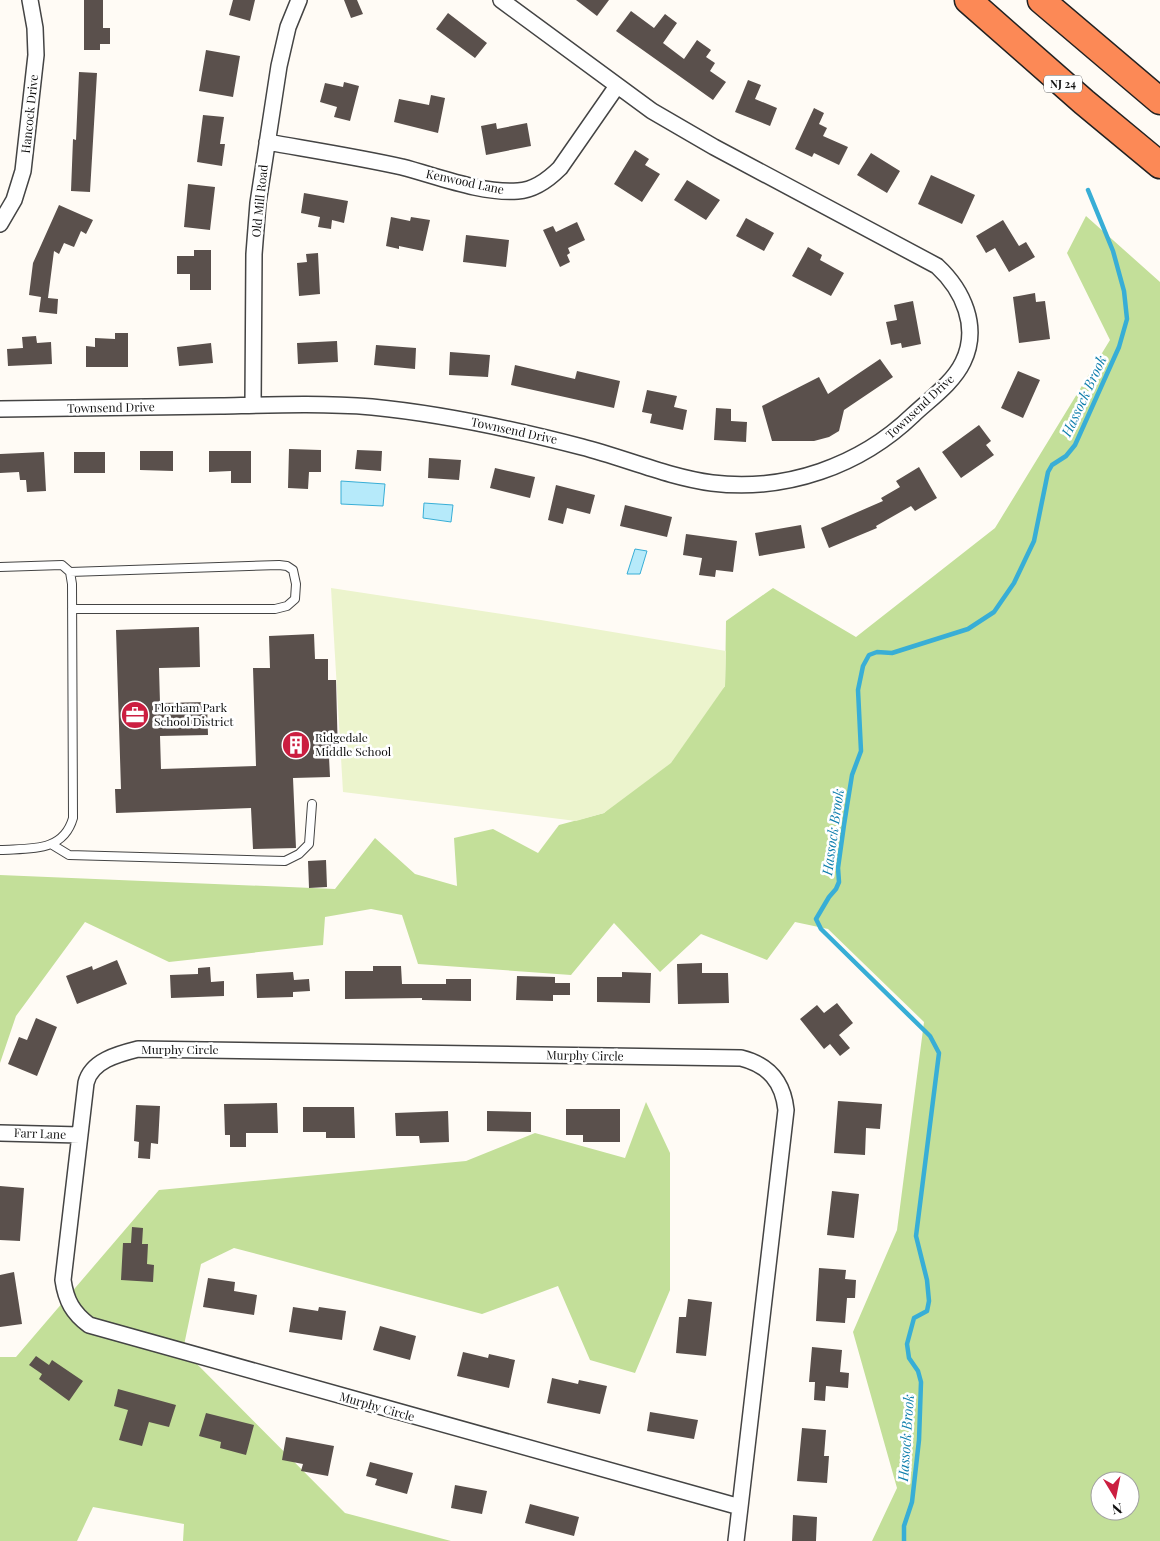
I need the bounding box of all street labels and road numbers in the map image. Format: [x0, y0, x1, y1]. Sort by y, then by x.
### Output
street label: Hancock Drive [17, 74, 41, 154]
road number: NJ 24 [1044, 76, 1082, 92]
street label: Old Mill Road [247, 164, 271, 238]
street label: Kenwood Lane [425, 165, 506, 197]
street label: Townsend Drive [882, 370, 957, 442]
street label: Townsend Drive [67, 398, 155, 416]
street label: Townsend Drive [470, 413, 559, 447]
street label: Murphy Circle [141, 1041, 219, 1057]
street label: Murphy Circle [546, 1046, 624, 1064]
street label: Farr Lane [14, 1124, 66, 1142]
street label: Murphy Circle [338, 1388, 417, 1424]

